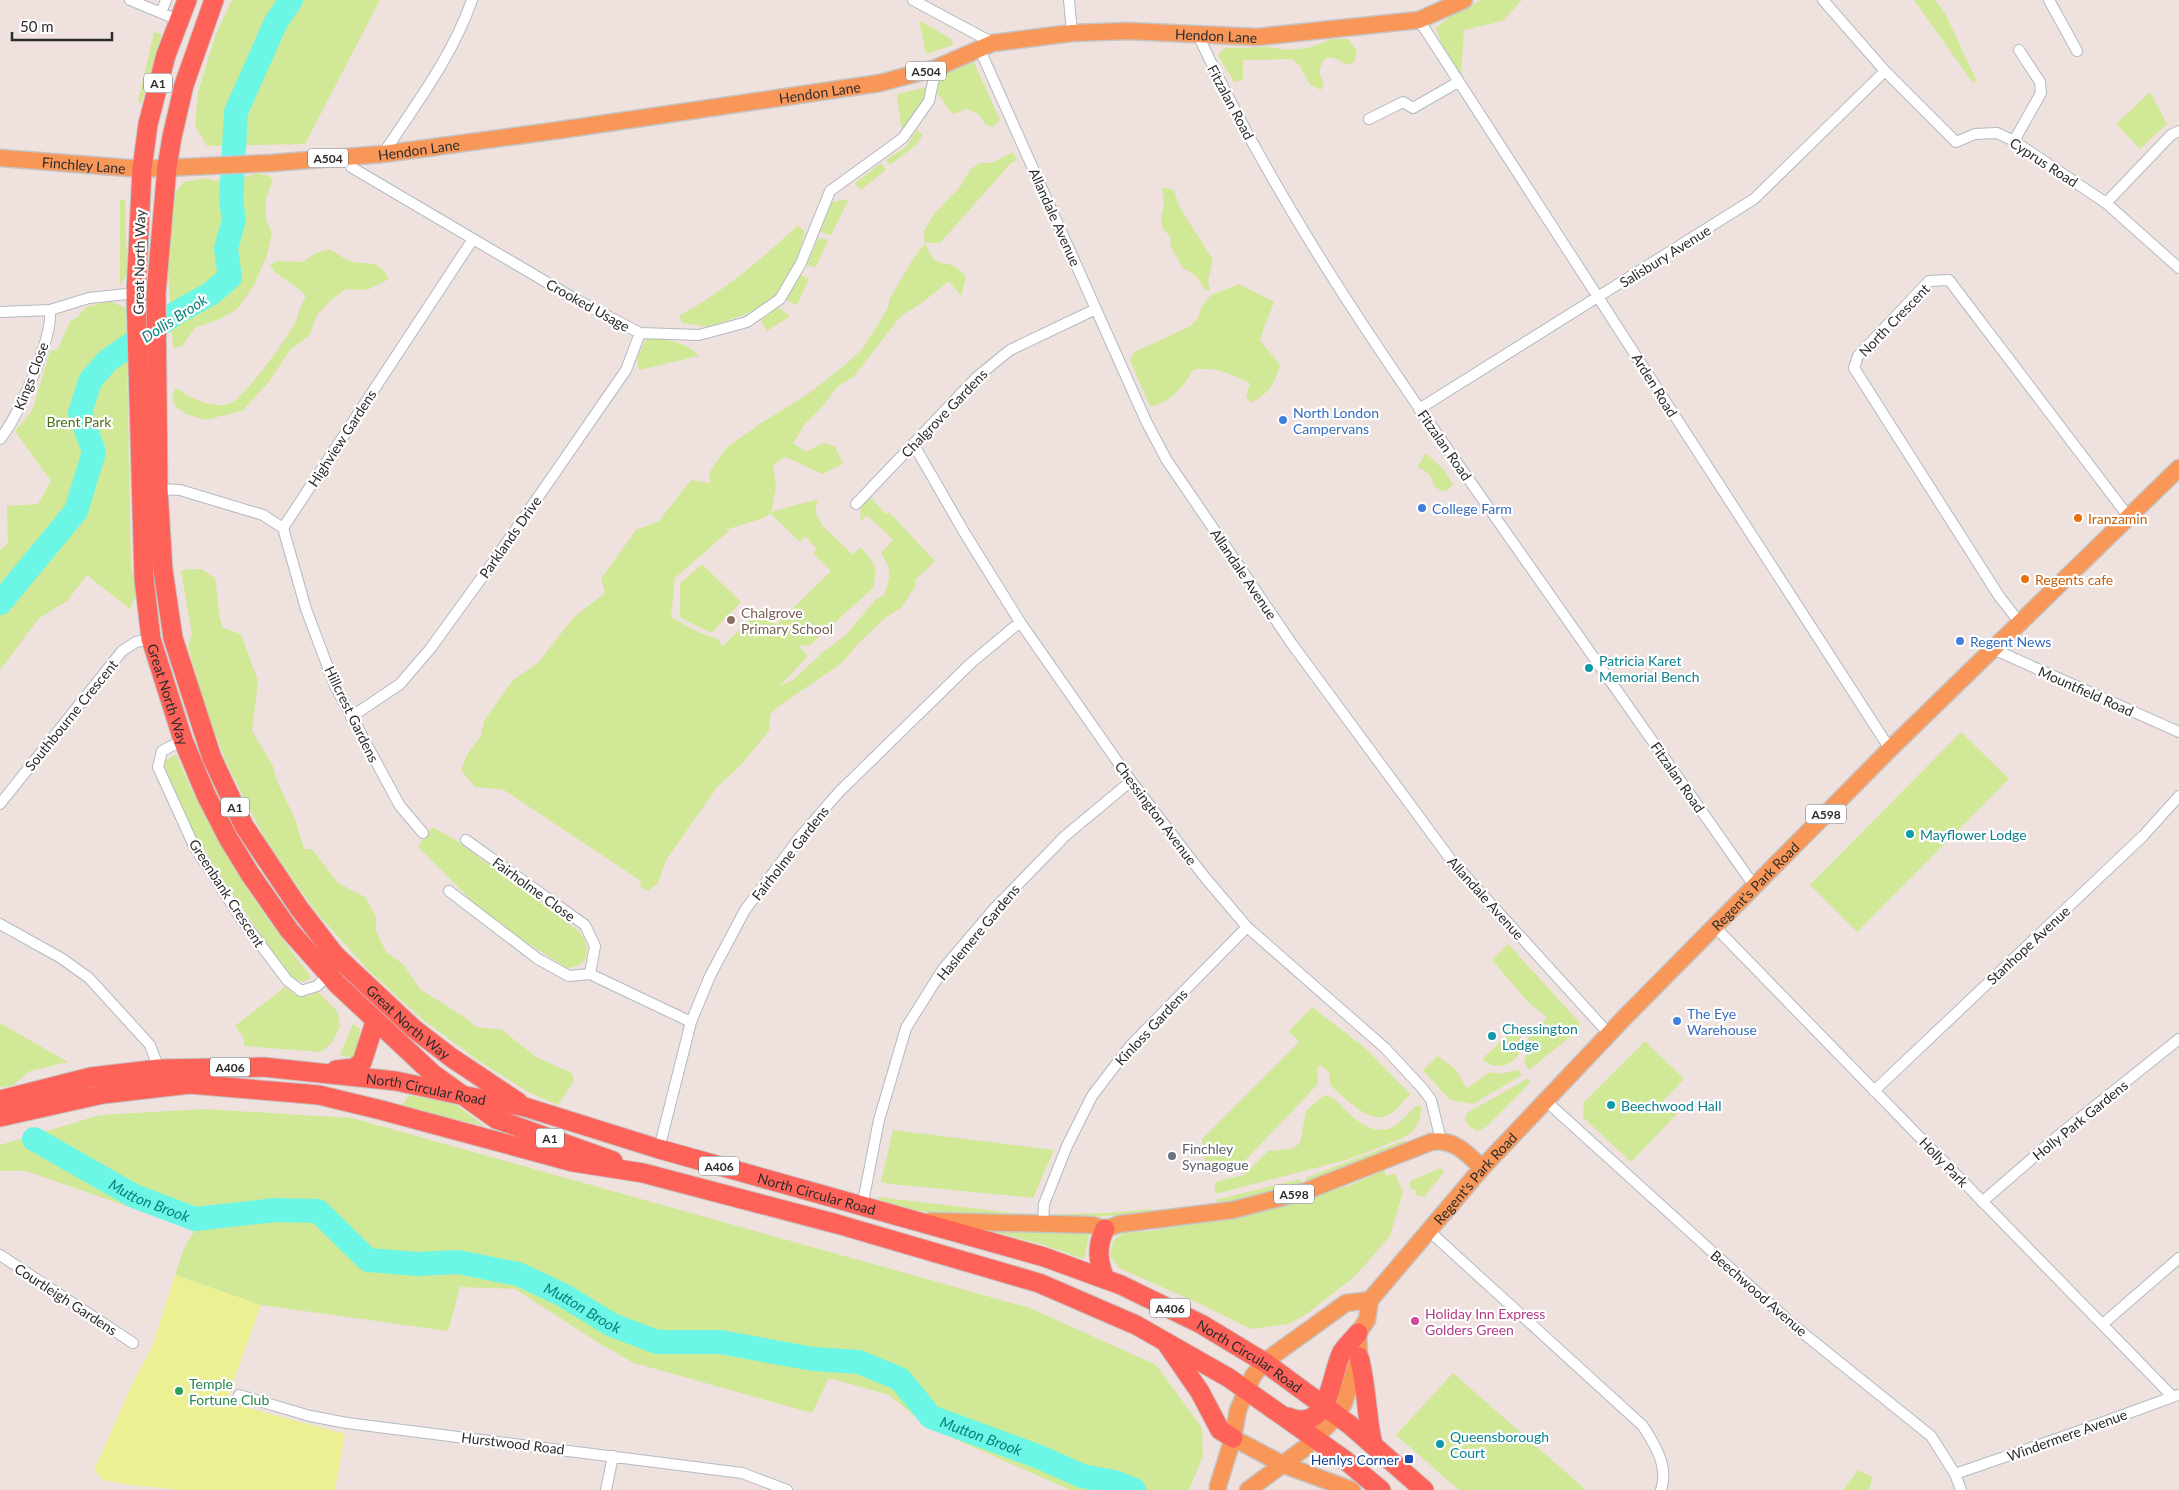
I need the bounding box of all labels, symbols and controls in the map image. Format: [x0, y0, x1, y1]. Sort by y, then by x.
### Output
scale bar [12, 10, 112, 42]
text: 50 m [20, 17, 54, 35]
street label: Hendon Lane [1175, 25, 1258, 45]
road number: A504 [906, 61, 946, 80]
street label: Fitzalan Road [1204, 62, 1258, 142]
road number: A1 [144, 74, 172, 92]
street label: Hendon Lane [778, 77, 862, 106]
street label: Cyprus Road [2007, 134, 2081, 190]
street label: Hendon Lane [377, 135, 461, 163]
road number: A504 [308, 148, 348, 168]
street label: Finchley Lane [41, 153, 126, 176]
street label: Allandale Avenue [1026, 165, 1084, 269]
street label: Great North Way [130, 208, 148, 315]
street label: Salisbury Avenue [1616, 221, 1714, 291]
street label: Crooked Usage [543, 275, 633, 335]
street label: North Crescent [1855, 280, 1933, 360]
water label: Dollis Brook [138, 290, 211, 346]
street label: Kings Close [10, 340, 52, 412]
street label: Arden Road [1629, 350, 1681, 420]
street label: Chalgrove Gardens [897, 365, 991, 461]
street label: Highview Gardens [304, 386, 380, 490]
place label: North London Campervans [1293, 404, 1379, 437]
street label: Fitzalan Road [1414, 406, 1476, 484]
park label: Brent Park [47, 413, 112, 430]
marker: North London Campervans [1277, 414, 1289, 426]
street label: Parklands Drive [475, 493, 545, 581]
place label: College Farm [1432, 500, 1512, 517]
marker: College Farm [1416, 502, 1428, 514]
place label: Iranzamin [2088, 510, 2148, 527]
marker: Iranzamin [2072, 512, 2084, 524]
street label: Allandale Avenue [1207, 525, 1281, 623]
place label: Regents cafe [2035, 571, 2113, 588]
marker: Regents cafe [2019, 573, 2031, 585]
place label: Chalgrove Primary School [741, 604, 833, 637]
marker: Chalgrove Primary School [725, 614, 737, 626]
place label: Regent News [1970, 633, 2051, 650]
marker: Regent News [1954, 635, 1966, 647]
street label: Great North Way [144, 641, 193, 748]
place label: Patricia Karet Memorial Bench [1599, 652, 1700, 685]
street label: Southbourne Crescent [21, 656, 121, 774]
marker: Patricia Karet Memorial Bench [1583, 662, 1595, 674]
street label: Mountfield Road [2036, 662, 2136, 720]
street label: Hillcrest Gardens [321, 663, 383, 765]
street label: Fitzalan Road [1647, 738, 1709, 816]
street label: Chessington Avenue [1111, 758, 1201, 868]
road number: A1 [221, 798, 249, 816]
street label: Fairholme Gardens [748, 802, 832, 904]
road number: A598 [1806, 804, 1846, 824]
place label: Mayflower Lodge [1920, 826, 2027, 843]
marker: Mayflower Lodge [1904, 828, 1916, 840]
street label: Greenbank Crescent [186, 836, 268, 950]
street label: Regent's Park Road [1707, 838, 1802, 933]
street label: Fairholme Close [489, 853, 579, 925]
street label: Allandale Avenue [1444, 853, 1528, 943]
street label: Haslemere Gardens [933, 881, 1023, 983]
street label: Stanhope Avenue [1983, 902, 2073, 988]
street label: Great North Way [363, 981, 455, 1063]
street label: Kinloss Gardens [1111, 985, 1191, 1069]
place label: The Eye Warehouse [1687, 1005, 1757, 1038]
marker: The Eye Warehouse [1671, 1015, 1683, 1027]
place label: Chessington Lodge [1502, 1020, 1578, 1053]
marker: Chessington Lodge [1486, 1030, 1498, 1042]
road number: A406 [210, 1058, 250, 1076]
street label: North Circular Road [365, 1069, 487, 1108]
street label: Holly Park Gardens [2029, 1076, 2131, 1164]
place label: Beechwood Hall [1621, 1097, 1721, 1114]
marker: Beechwood Hall [1605, 1099, 1617, 1111]
road number: A1 [536, 1128, 564, 1148]
street label: Regent's Park Road [1429, 1128, 1520, 1228]
street label: Holly Park [1916, 1133, 1973, 1191]
place label: Finchley Synagogue [1182, 1140, 1249, 1173]
marker: Finchley Synagogue [1166, 1150, 1178, 1162]
road number: A406 [699, 1156, 739, 1176]
street label: North Circular Road [756, 1169, 878, 1218]
water label: Mutton Brook [106, 1175, 193, 1226]
road number: A598 [1274, 1184, 1314, 1204]
street label: Beechwood Avenue [1707, 1246, 1811, 1340]
street label: Courtleigh Gardens [12, 1259, 120, 1339]
water label: Mutton Brook [541, 1278, 624, 1337]
road number: A406 [1150, 1299, 1190, 1318]
place label: Holiday Inn Express Golders Green [1425, 1305, 1545, 1338]
street label: North Circular Road [1194, 1315, 1306, 1396]
marker: Holiday Inn Express Golders Green [1409, 1315, 1421, 1327]
place label: Temple Fortune Club [189, 1375, 269, 1408]
marker: Temple Fortune Club [173, 1385, 185, 1397]
street label: Windermere Avenue [2005, 1405, 2129, 1465]
water label: Mutton Brook [938, 1412, 1026, 1459]
street label: Hurstwood Road [460, 1428, 566, 1458]
place label: Queensborough Court [1450, 1428, 1549, 1461]
marker: Queensborough Court [1434, 1438, 1446, 1450]
place label: Henlys Corner [1311, 1451, 1399, 1468]
marker: Henlys Corner [1403, 1453, 1415, 1465]

